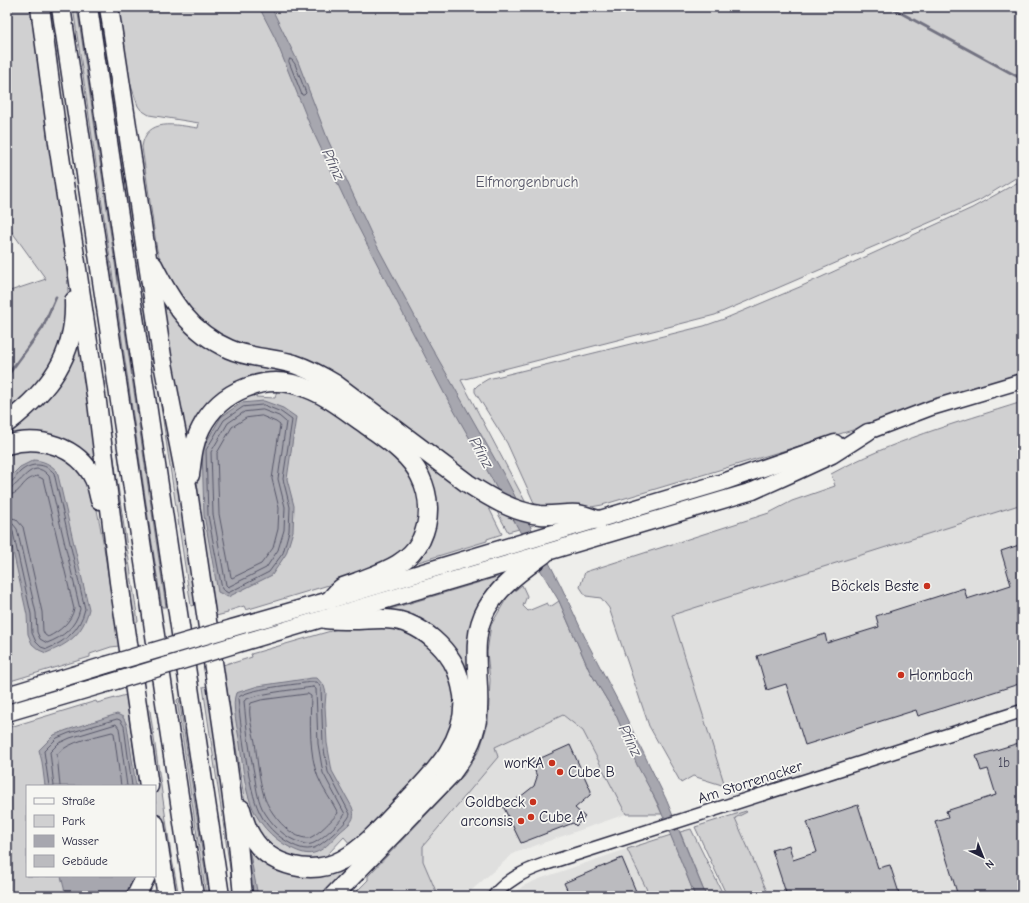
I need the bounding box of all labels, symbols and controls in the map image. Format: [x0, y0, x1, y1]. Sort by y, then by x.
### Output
water label: Pfinz [318, 146, 349, 184]
park label: Elfmorgenbruch [475, 173, 579, 191]
water label: Pfinz [465, 434, 498, 472]
place label: Böckels Beste [831, 577, 919, 595]
marker: Böckels Beste [922, 581, 932, 591]
place label: Hornbach [909, 666, 973, 684]
marker: Hornbach [896, 670, 906, 680]
water label: Pfinz [615, 722, 646, 760]
place label: worKA [504, 754, 544, 772]
house number: 1b [998, 755, 1010, 770]
street label: Am Storrenacker [695, 757, 805, 807]
marker: worKA [547, 758, 557, 768]
place label: Cube B [568, 763, 615, 781]
marker: Cube B [555, 767, 565, 777]
legend [26, 785, 156, 877]
place label: Goldbeck [465, 793, 526, 811]
text: Straße [62, 794, 95, 808]
marker: Goldbeck [528, 797, 538, 807]
place label: Cube A [539, 808, 585, 826]
place label: arconsis [460, 812, 513, 830]
marker: Cube A [526, 812, 536, 822]
text: Park [62, 814, 85, 828]
marker: arconsis [516, 816, 526, 826]
text: Wasser [62, 834, 99, 848]
north arrow [963, 837, 1003, 877]
text: Gebäude [62, 854, 108, 868]
text: N [982, 857, 997, 871]

